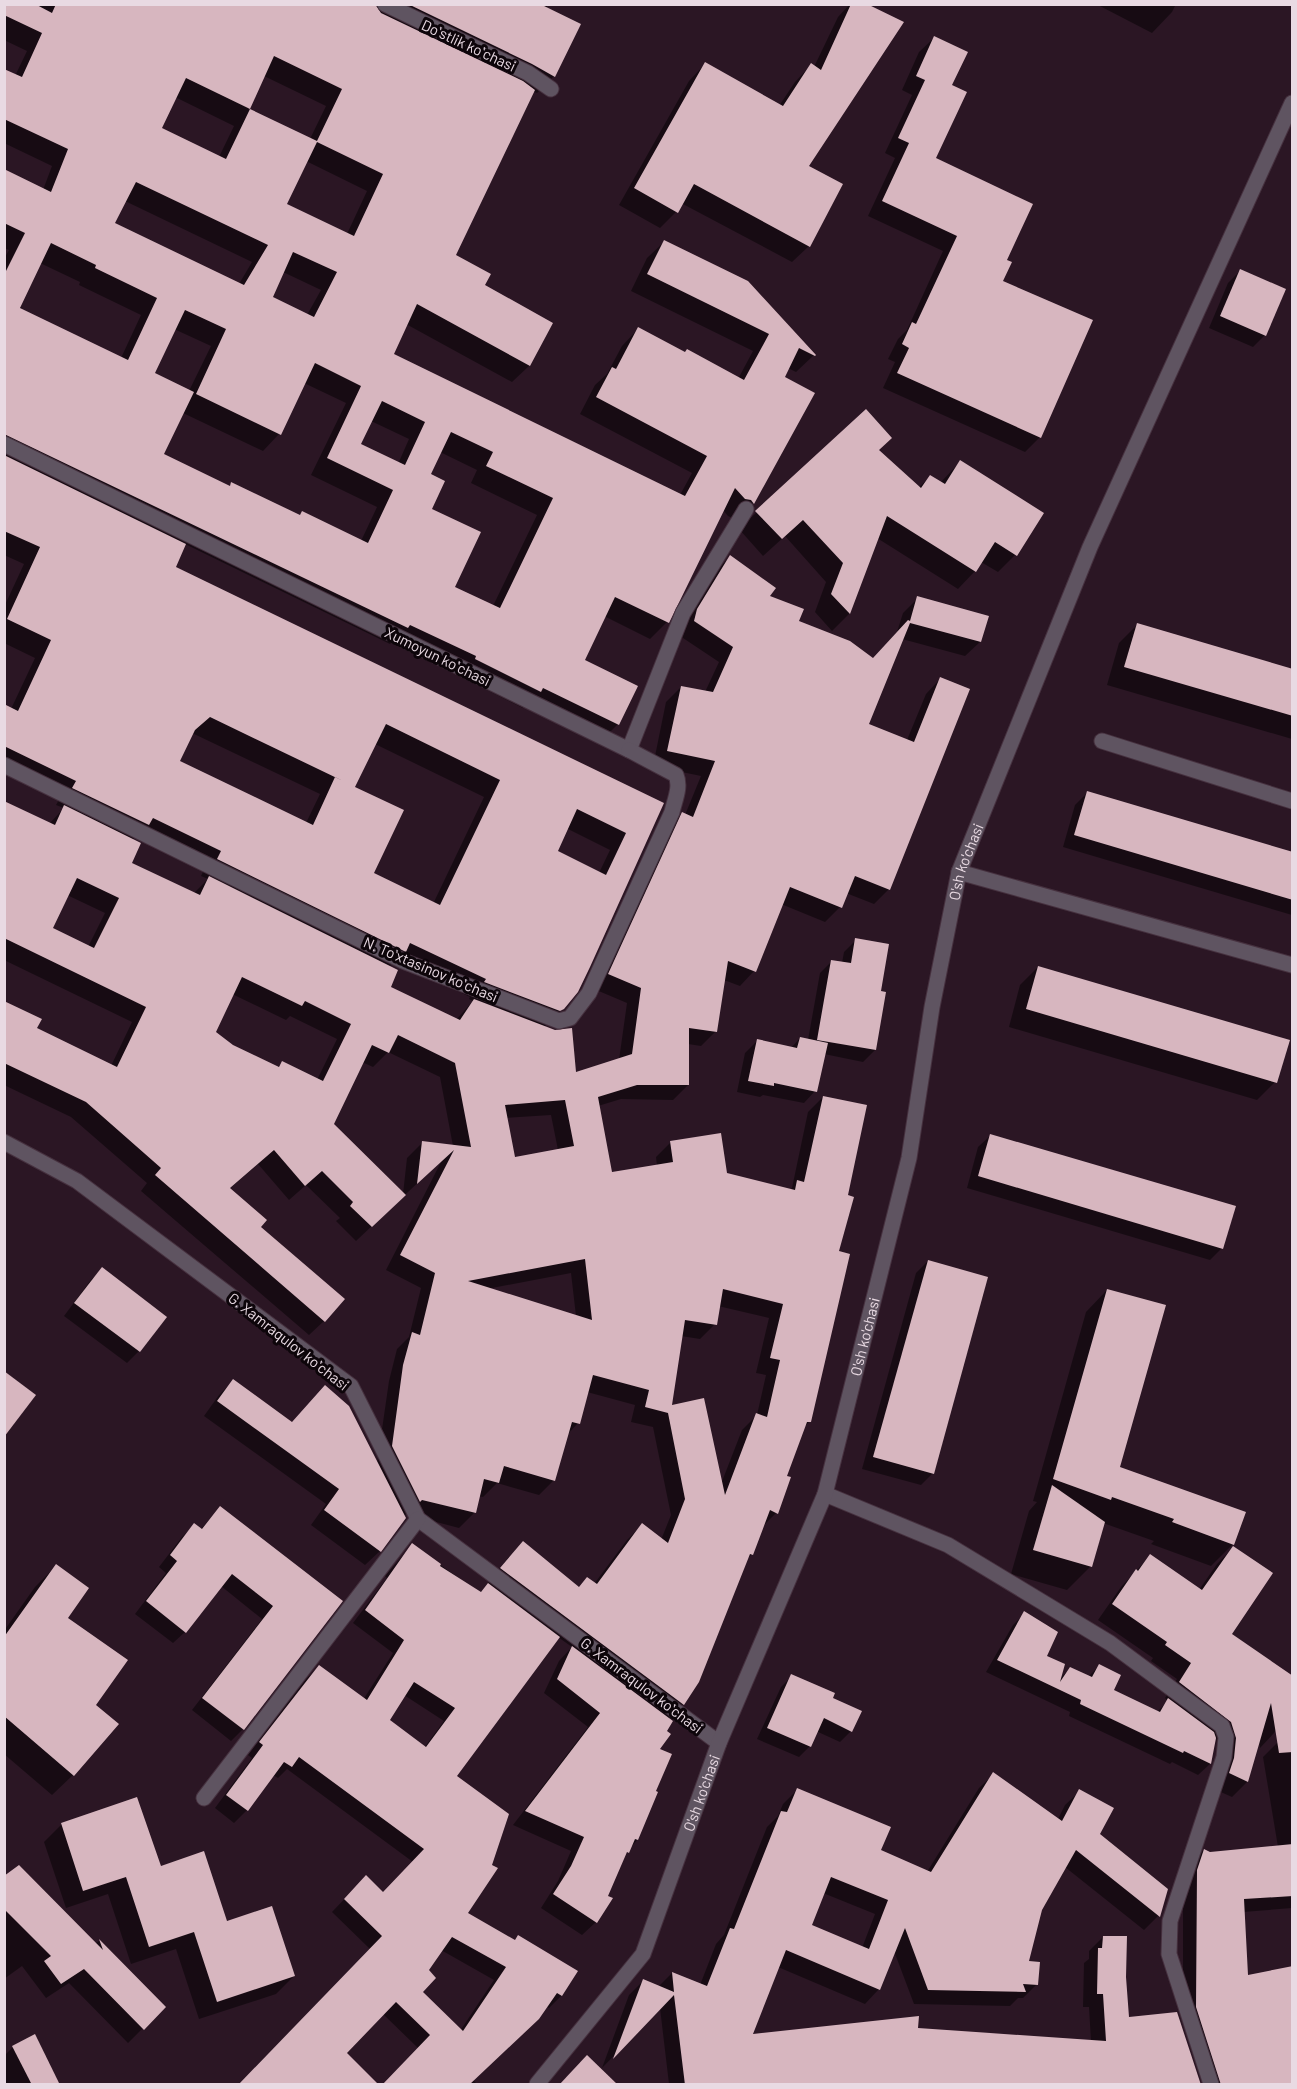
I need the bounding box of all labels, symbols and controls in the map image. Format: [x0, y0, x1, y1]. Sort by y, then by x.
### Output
street label: Doʻstlik koʻchasi [419, 15, 519, 75]
street label: Xumoyun koʻchasi [382, 623, 494, 689]
street label: O'sh ko'chasi [945, 821, 987, 902]
street label: N. Toʻxtasinov koʻchasi [361, 932, 501, 1006]
street label: G. Xamraqulov koʻchasi [225, 1288, 353, 1394]
street label: O'sh ko'chasi [846, 1295, 883, 1378]
street label: G. Xamraqulov koʻchasi [577, 1633, 707, 1737]
street label: O'sh ko'chasi [679, 1752, 723, 1834]

